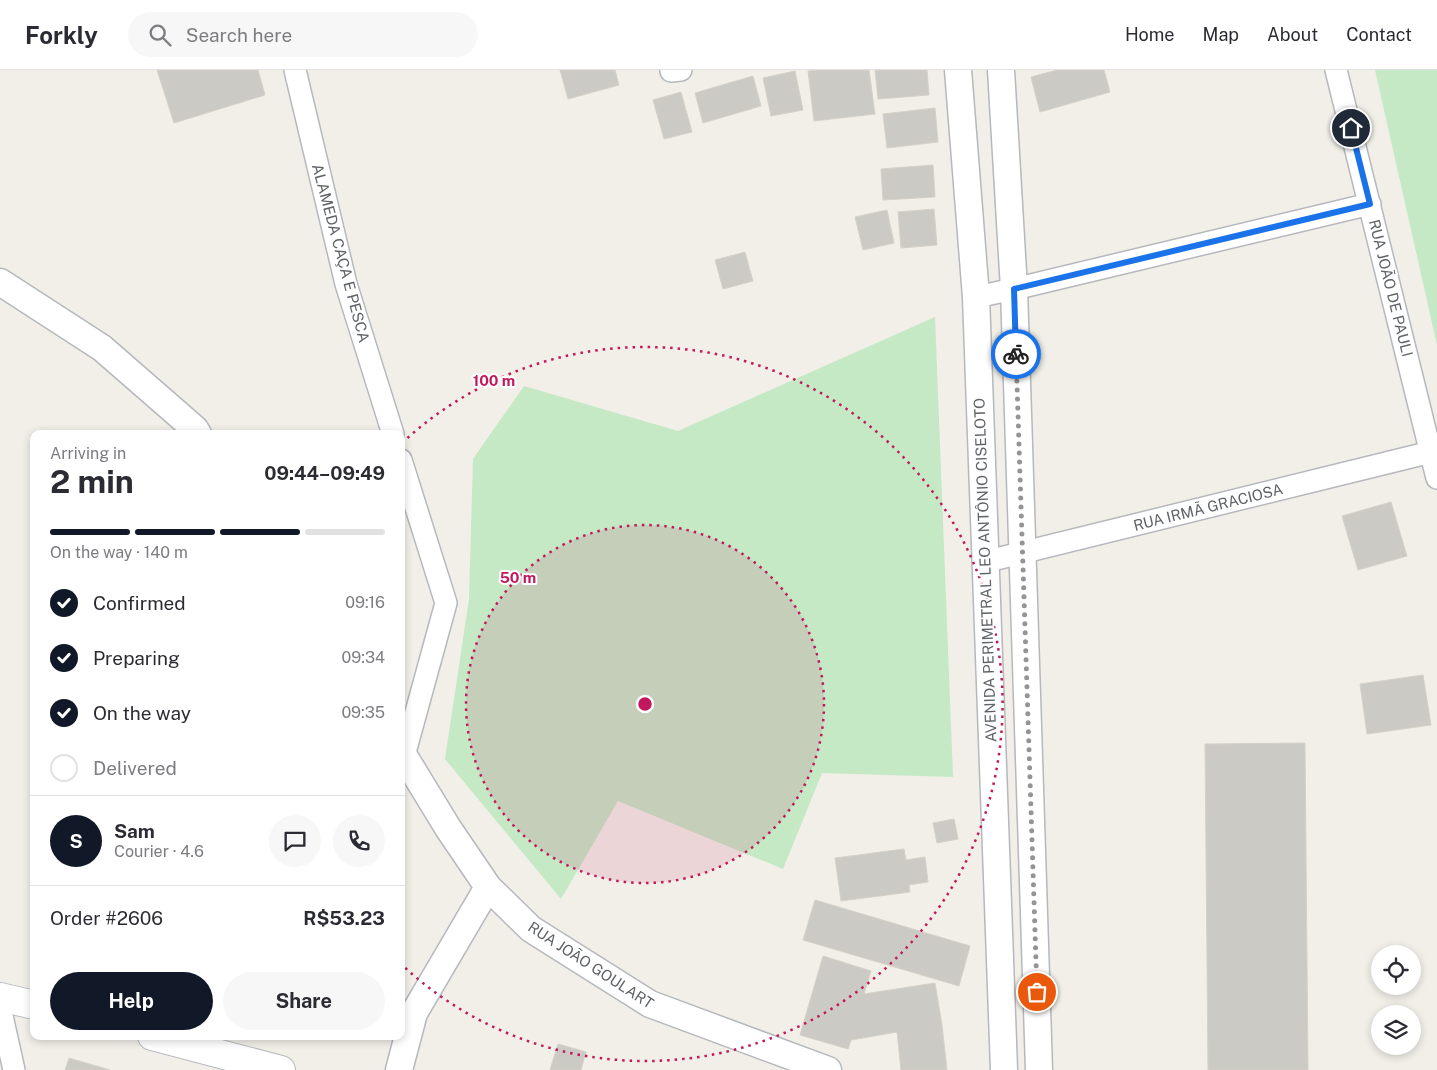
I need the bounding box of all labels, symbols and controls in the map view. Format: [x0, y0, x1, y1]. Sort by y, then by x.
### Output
search box [128, 12, 478, 57]
text: Forkly [25, 21, 98, 49]
icon: search [146, 21, 174, 49]
text: Search here [186, 24, 292, 46]
text: Home [1125, 24, 1175, 45]
text: Map [1203, 24, 1239, 45]
text: About [1267, 24, 1318, 45]
text: Contact [1346, 24, 1412, 45]
pin [1330, 107, 1372, 149]
icon: home [1337, 114, 1365, 142]
street label: ALAMEDA CAÇA E PESCA [309, 162, 373, 345]
street label: RUA JOÃO DE PAULI [1366, 218, 1416, 358]
courier [991, 329, 1041, 379]
icon: bike [1002, 340, 1030, 368]
text: 100 m [473, 372, 515, 389]
street label: AVENIDA PERIMETRAL LEO ANTÔNIO CISELOTO [970, 398, 1000, 742]
text: Arriving in [50, 444, 126, 463]
text: 09:44–09:49 [264, 462, 385, 484]
text: 2 min [50, 463, 134, 500]
street label: RUA IRMÃ GRACIOSA [1132, 480, 1285, 534]
text: On the way · 140 m [50, 543, 188, 562]
text: 50 m [500, 569, 536, 586]
icon: check [50, 589, 78, 617]
text: Confirmed [93, 592, 186, 614]
text: 09:16 [345, 593, 385, 612]
icon: check [50, 644, 78, 672]
text: Preparing [93, 647, 180, 669]
text: 09:34 [342, 648, 385, 667]
centre of rings [636, 695, 654, 713]
icon: check [50, 699, 78, 727]
text: On the way [93, 702, 191, 724]
text: 09:35 [341, 703, 385, 722]
text: Delivered [93, 757, 177, 779]
button: chat [269, 815, 321, 867]
button: phone [333, 815, 385, 867]
text: Sam [114, 820, 155, 842]
text: S [69, 830, 83, 852]
text: Courier · 4.6 [114, 842, 204, 861]
text: Order #2606 [50, 907, 163, 929]
text: R$53.23 [303, 907, 385, 929]
street label: RUA JOÃO GOULART [525, 918, 657, 1012]
map controls [1371, 945, 1421, 1055]
button: locate [1371, 945, 1421, 995]
pin [1016, 971, 1058, 1013]
button: Help [50, 972, 213, 1030]
button: Share [223, 972, 385, 1030]
icon: bag [1023, 978, 1051, 1006]
button: layers [1371, 1005, 1421, 1055]

